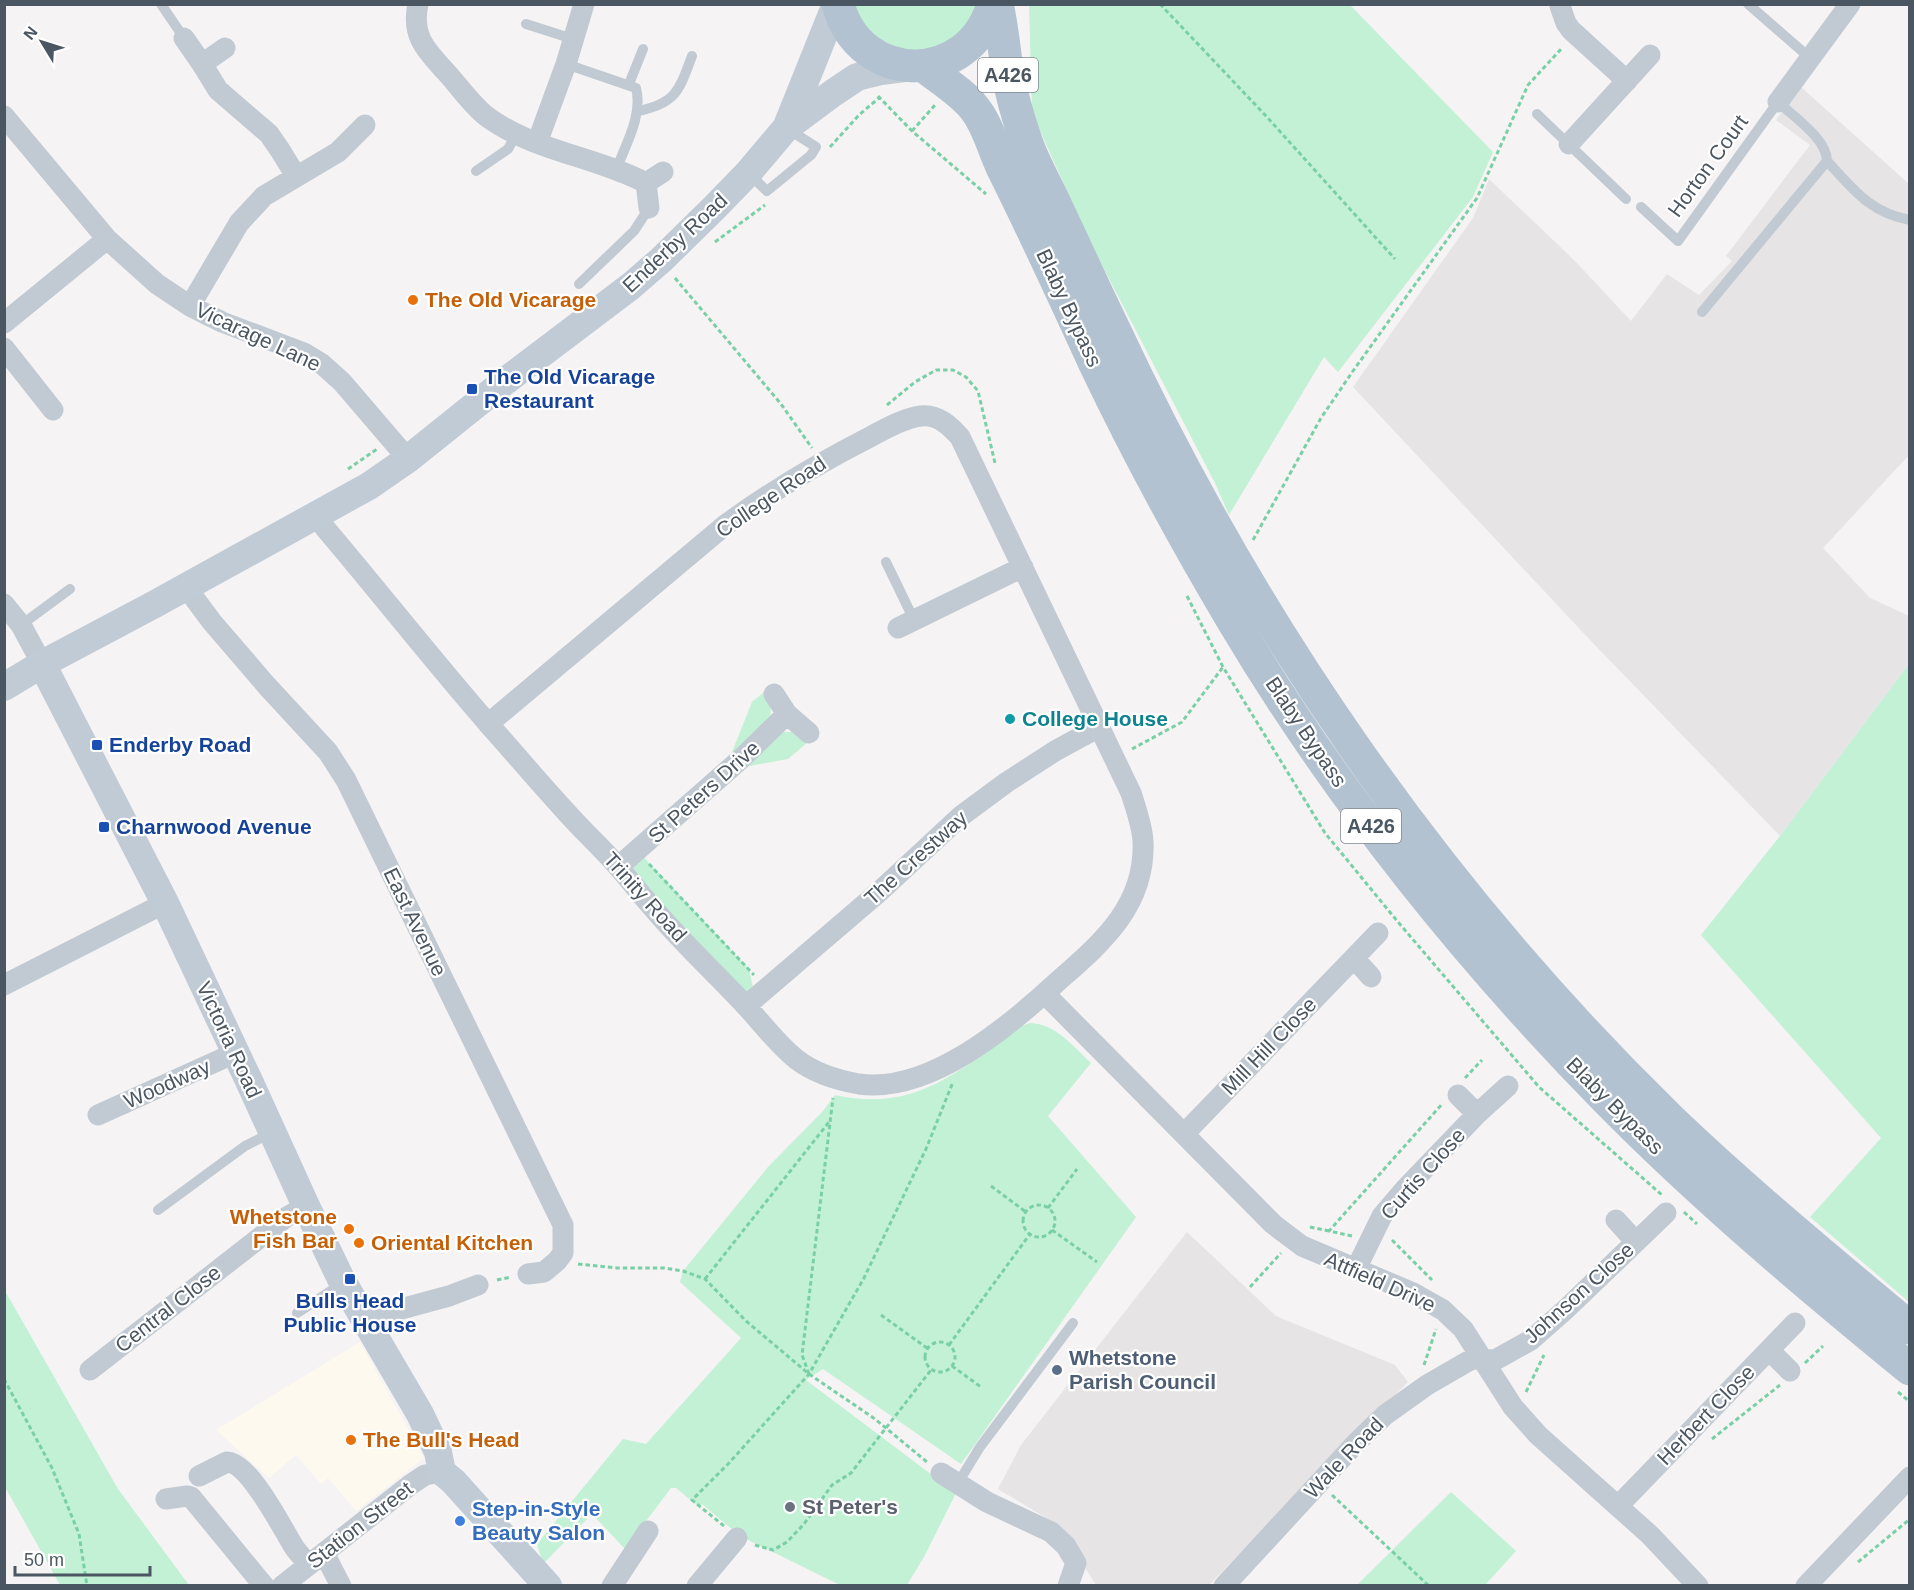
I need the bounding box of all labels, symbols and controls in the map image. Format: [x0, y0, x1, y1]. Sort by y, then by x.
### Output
north arrow [12, 12, 72, 72]
text: N [20, 23, 41, 43]
road number: A426 [978, 58, 1038, 92]
street label: Horton Court [1663, 110, 1752, 221]
street label: Enderby Road [618, 188, 732, 297]
street label: Blaby Bypass [1032, 245, 1107, 370]
place label: The Old Vicarage [425, 288, 596, 311]
marker: The Old Vicarage [406, 293, 420, 307]
street label: Vicarage Lane [192, 298, 324, 376]
place label: The Old Vicarage Restaurant [484, 365, 655, 412]
marker: The Old Vicarage Restaurant [465, 382, 479, 396]
street label: College Road [712, 451, 830, 542]
street label: Blaby Bypass [1261, 673, 1352, 791]
place label: College House [1022, 707, 1168, 730]
marker: College House [1003, 712, 1017, 726]
place label: Enderby Road [109, 733, 251, 756]
street label: St Peters Drive [643, 736, 764, 847]
marker: Enderby Road [90, 738, 104, 752]
street label: The Crestway [860, 805, 972, 910]
road number: A426 [1341, 809, 1401, 843]
place label: Charnwood Avenue [116, 815, 312, 838]
marker: Charnwood Avenue [97, 820, 111, 834]
street label: Trinity Road [599, 847, 692, 946]
street label: East Avenue [379, 864, 452, 980]
street label: Victoria Road [192, 978, 266, 1102]
street label: Mill Hill Close [1217, 992, 1321, 1099]
street label: Blaby Bypass [1562, 1053, 1668, 1159]
street label: Woodway [120, 1054, 214, 1113]
street label: Curtis Close [1376, 1123, 1469, 1224]
place label: Whetstone Fish Bar [230, 1205, 337, 1252]
marker: Whetstone Fish Bar [342, 1222, 356, 1236]
place label: Oriental Kitchen [371, 1231, 533, 1254]
marker: Oriental Kitchen [352, 1236, 366, 1250]
street label: Johnson Close [1519, 1238, 1638, 1348]
street label: Attfield Drive [1321, 1247, 1439, 1316]
street label: Central Close [110, 1260, 225, 1357]
marker: Bulls Head Public House [343, 1272, 357, 1286]
place label: Bulls Head Public House [283, 1289, 417, 1336]
place label: Whetstone Parish Council [1069, 1346, 1216, 1393]
street label: Herbert Close [1652, 1360, 1759, 1469]
marker: Whetstone Parish Council [1050, 1363, 1064, 1377]
street label: Wale Road [1300, 1413, 1388, 1503]
place label: The Bull's Head [363, 1428, 520, 1451]
marker: The Bull's Head [344, 1433, 358, 1447]
street label: Station Street [302, 1476, 417, 1573]
place label: St Peter's [802, 1495, 898, 1518]
place label: Step-in-Style Beauty Salon [472, 1497, 605, 1544]
marker: St Peter's [783, 1500, 797, 1514]
marker: Step-in-Style Beauty Salon [453, 1514, 467, 1528]
scale bar [15, 1539, 150, 1577]
text: 50 m [24, 1550, 64, 1570]

